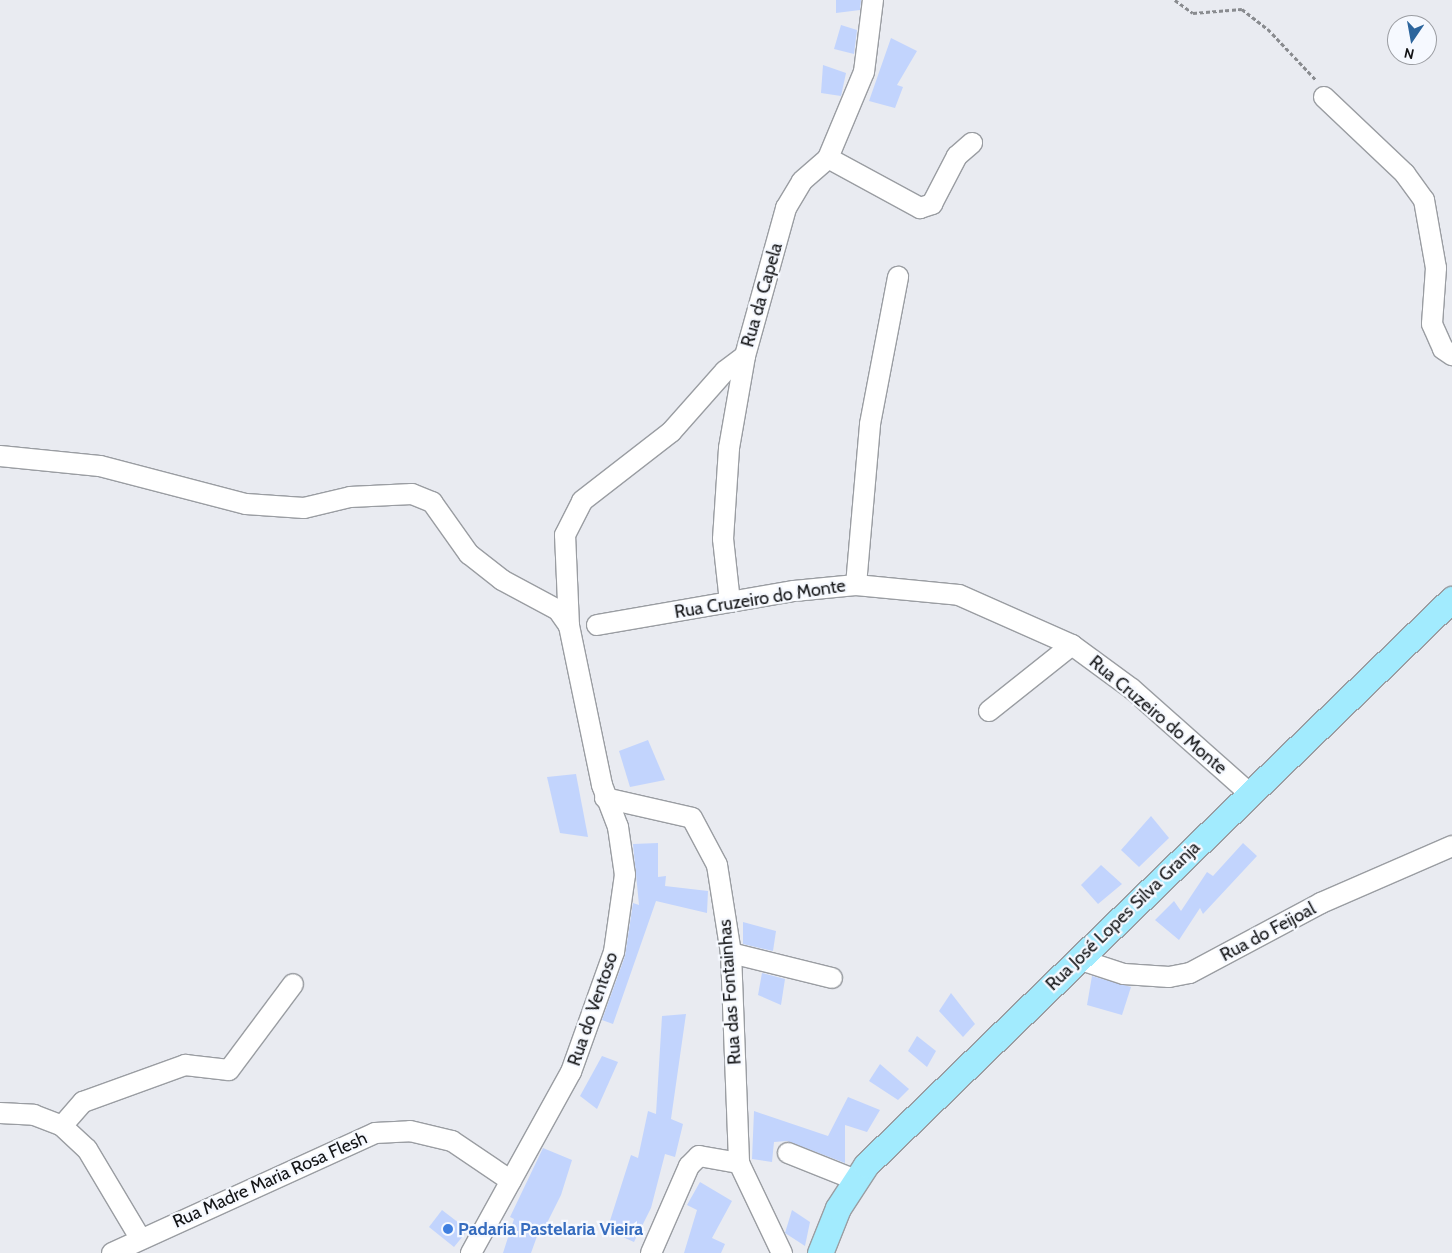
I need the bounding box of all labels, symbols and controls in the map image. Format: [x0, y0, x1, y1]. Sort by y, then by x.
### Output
north arrow [1387, 15, 1437, 65]
text: N [1402, 44, 1416, 64]
street label: Rua da Capela [737, 240, 787, 350]
street label: Rua Cruzeiro do Monte [673, 575, 847, 623]
street label: Rua Cruzeiro do Monte [1085, 651, 1231, 779]
street label: Rua José Lopes Silva Granja [1042, 837, 1204, 995]
street label: Rua do Feijoal [1217, 898, 1319, 966]
street label: Rua das Fontainhas [714, 919, 746, 1065]
street label: Rua do Ventoso [563, 949, 623, 1069]
street label: Rua Madre Maria Rosa Flesh [169, 1127, 371, 1233]
place label: Padaria Pastelaria Vieira [458, 1218, 643, 1240]
marker: Padaria Pastelaria Vieira [442, 1223, 454, 1235]

